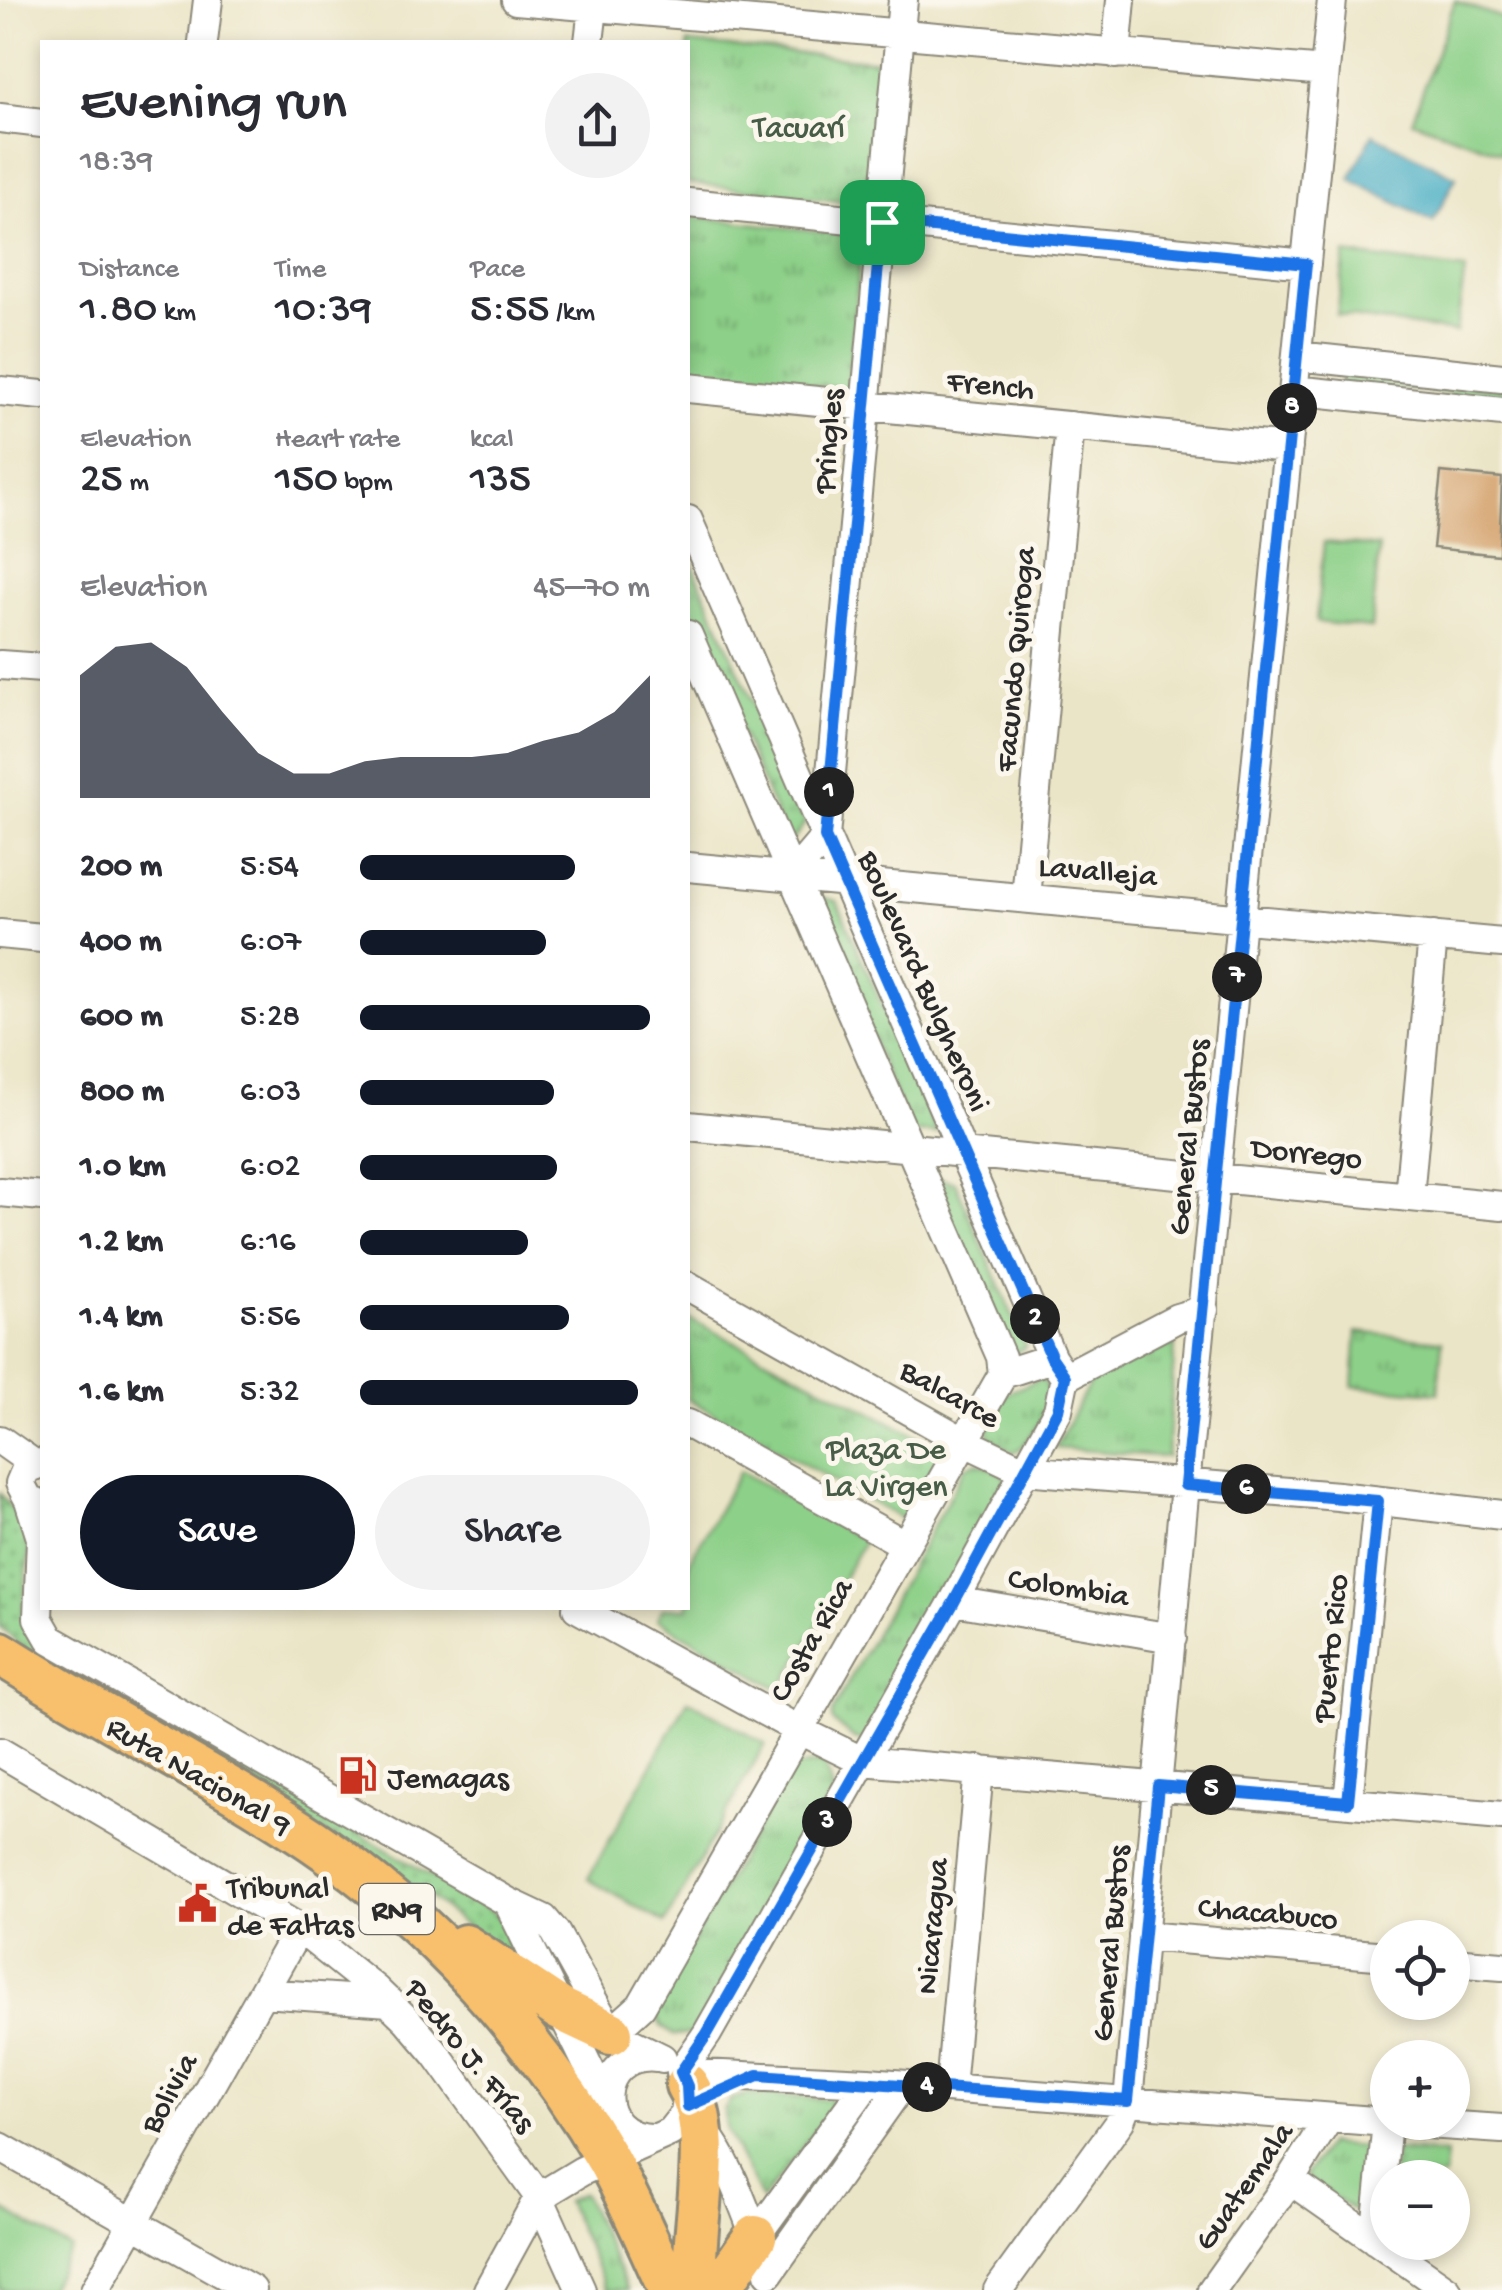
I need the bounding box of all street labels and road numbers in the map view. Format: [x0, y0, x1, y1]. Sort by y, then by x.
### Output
street label: French [944, 364, 1036, 411]
street label: Pringles [807, 386, 855, 496]
street label: Facundo Quiroga [989, 544, 1047, 774]
street label: Boulevard Bulgheroni [846, 845, 996, 1118]
street label: Lavalleja [1037, 850, 1160, 898]
street label: General Bustos [1162, 1036, 1220, 1237]
street label: Dorrego [1247, 1131, 1364, 1181]
street label: Balcarce [891, 1353, 1006, 1440]
street label: Colombia [1005, 1562, 1133, 1618]
street label: Costa Rica [763, 1572, 865, 1710]
street label: Puerto Rico [1306, 1572, 1360, 1726]
street label: Ruta Nacional 9 [98, 1710, 297, 1847]
street label: General Bustos [1085, 1843, 1141, 2043]
street label: Nicaragua [910, 1856, 960, 1996]
road number: RN9 [360, 1884, 434, 1934]
street label: Chacabuco [1196, 1891, 1339, 1941]
street label: Pedro J. Frías [394, 1972, 543, 2143]
street label: Bolivia [133, 2047, 209, 2142]
street label: Guatemala [1188, 2115, 1305, 2259]

